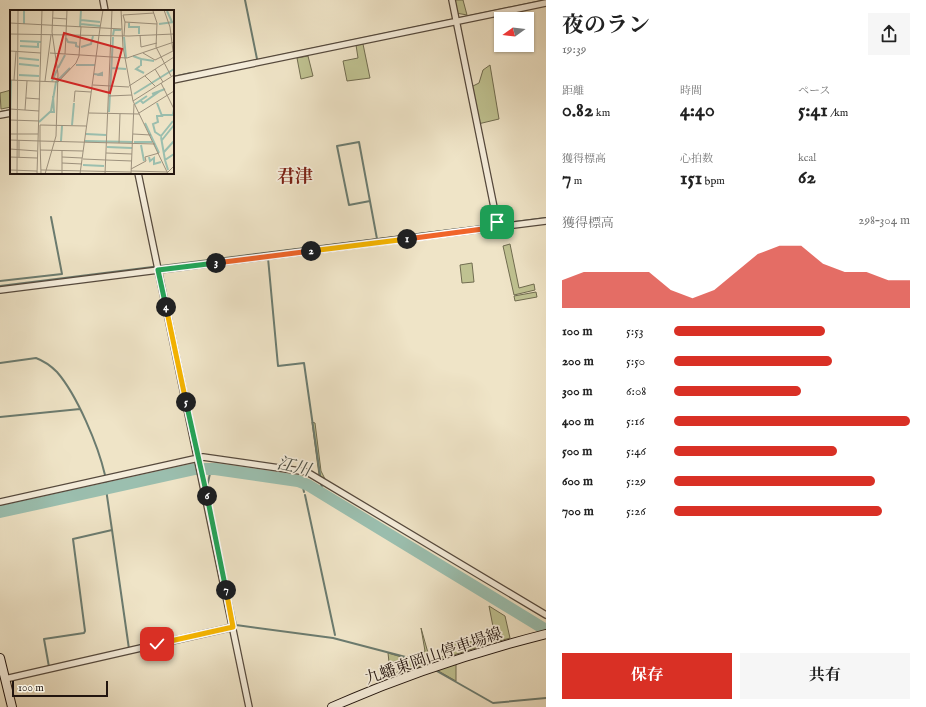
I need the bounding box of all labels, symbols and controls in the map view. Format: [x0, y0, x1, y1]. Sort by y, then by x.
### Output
inset map [10, 10, 174, 174]
north arrow [494, 12, 534, 52]
map controls [494, 12, 534, 52]
text: 夜のラン [562, 12, 650, 40]
button: share [868, 13, 910, 55]
text: 19:39 [562, 41, 586, 58]
text: 距離 [562, 84, 584, 98]
text: 時間 [680, 84, 702, 98]
text: ペース [798, 84, 830, 98]
text: 0.82 [562, 98, 593, 123]
text: 4:40 [680, 98, 715, 123]
text: 5:41 [798, 98, 828, 123]
text: km [593, 106, 610, 120]
text: /km [828, 106, 848, 120]
text: kcal [798, 151, 816, 165]
text: 獲得標高 [562, 152, 606, 166]
text: 心拍数 [680, 152, 713, 166]
text: 62 [798, 165, 816, 190]
district label: 君津 [277, 166, 313, 189]
text: 7 [562, 166, 571, 191]
text: 151 [680, 166, 702, 191]
text: m [571, 174, 582, 188]
text: bpm [702, 174, 725, 188]
pin [480, 205, 514, 239]
icon: arrive [486, 211, 508, 233]
text: 298–304 m [858, 212, 910, 229]
text: 獲得標高 [562, 215, 614, 232]
pin: 1 [397, 229, 417, 249]
text: 1 [405, 232, 409, 246]
pin: 2 [301, 241, 321, 261]
text: 2 [308, 244, 314, 258]
pin: 3 [206, 253, 226, 273]
text: 3 [214, 256, 218, 270]
pin: 4 [156, 297, 176, 317]
text: 4 [163, 300, 169, 314]
text: 100 m [562, 323, 592, 340]
text: 5:53 [626, 323, 644, 340]
text: 200 m [562, 353, 594, 370]
text: 5:50 [626, 353, 645, 370]
text: 300 m [562, 383, 593, 400]
text: 6:08 [626, 383, 646, 400]
pin: 5 [176, 392, 196, 412]
text: 5 [184, 395, 188, 409]
text: 400 m [562, 413, 594, 430]
text: 5:16 [626, 413, 644, 430]
text: 500 m [562, 443, 592, 460]
text: 5:46 [626, 443, 646, 460]
water label: 江川 [275, 453, 315, 482]
text: 600 m [562, 473, 593, 490]
text: 5:29 [626, 473, 646, 490]
pin: 6 [197, 486, 217, 506]
text: 6 [205, 489, 209, 503]
text: 700 m [562, 503, 594, 520]
text: 5:26 [626, 503, 646, 520]
pin: 7 [216, 580, 236, 600]
text: 7 [223, 583, 229, 597]
street label: 九蟠東岡山停車場線 [362, 624, 505, 690]
pin [140, 627, 174, 661]
icon: check [146, 633, 168, 655]
button: 保存 [562, 653, 732, 699]
button: 共有 [740, 653, 910, 699]
scale bar [12, 679, 108, 698]
text: 100 m [18, 681, 44, 695]

